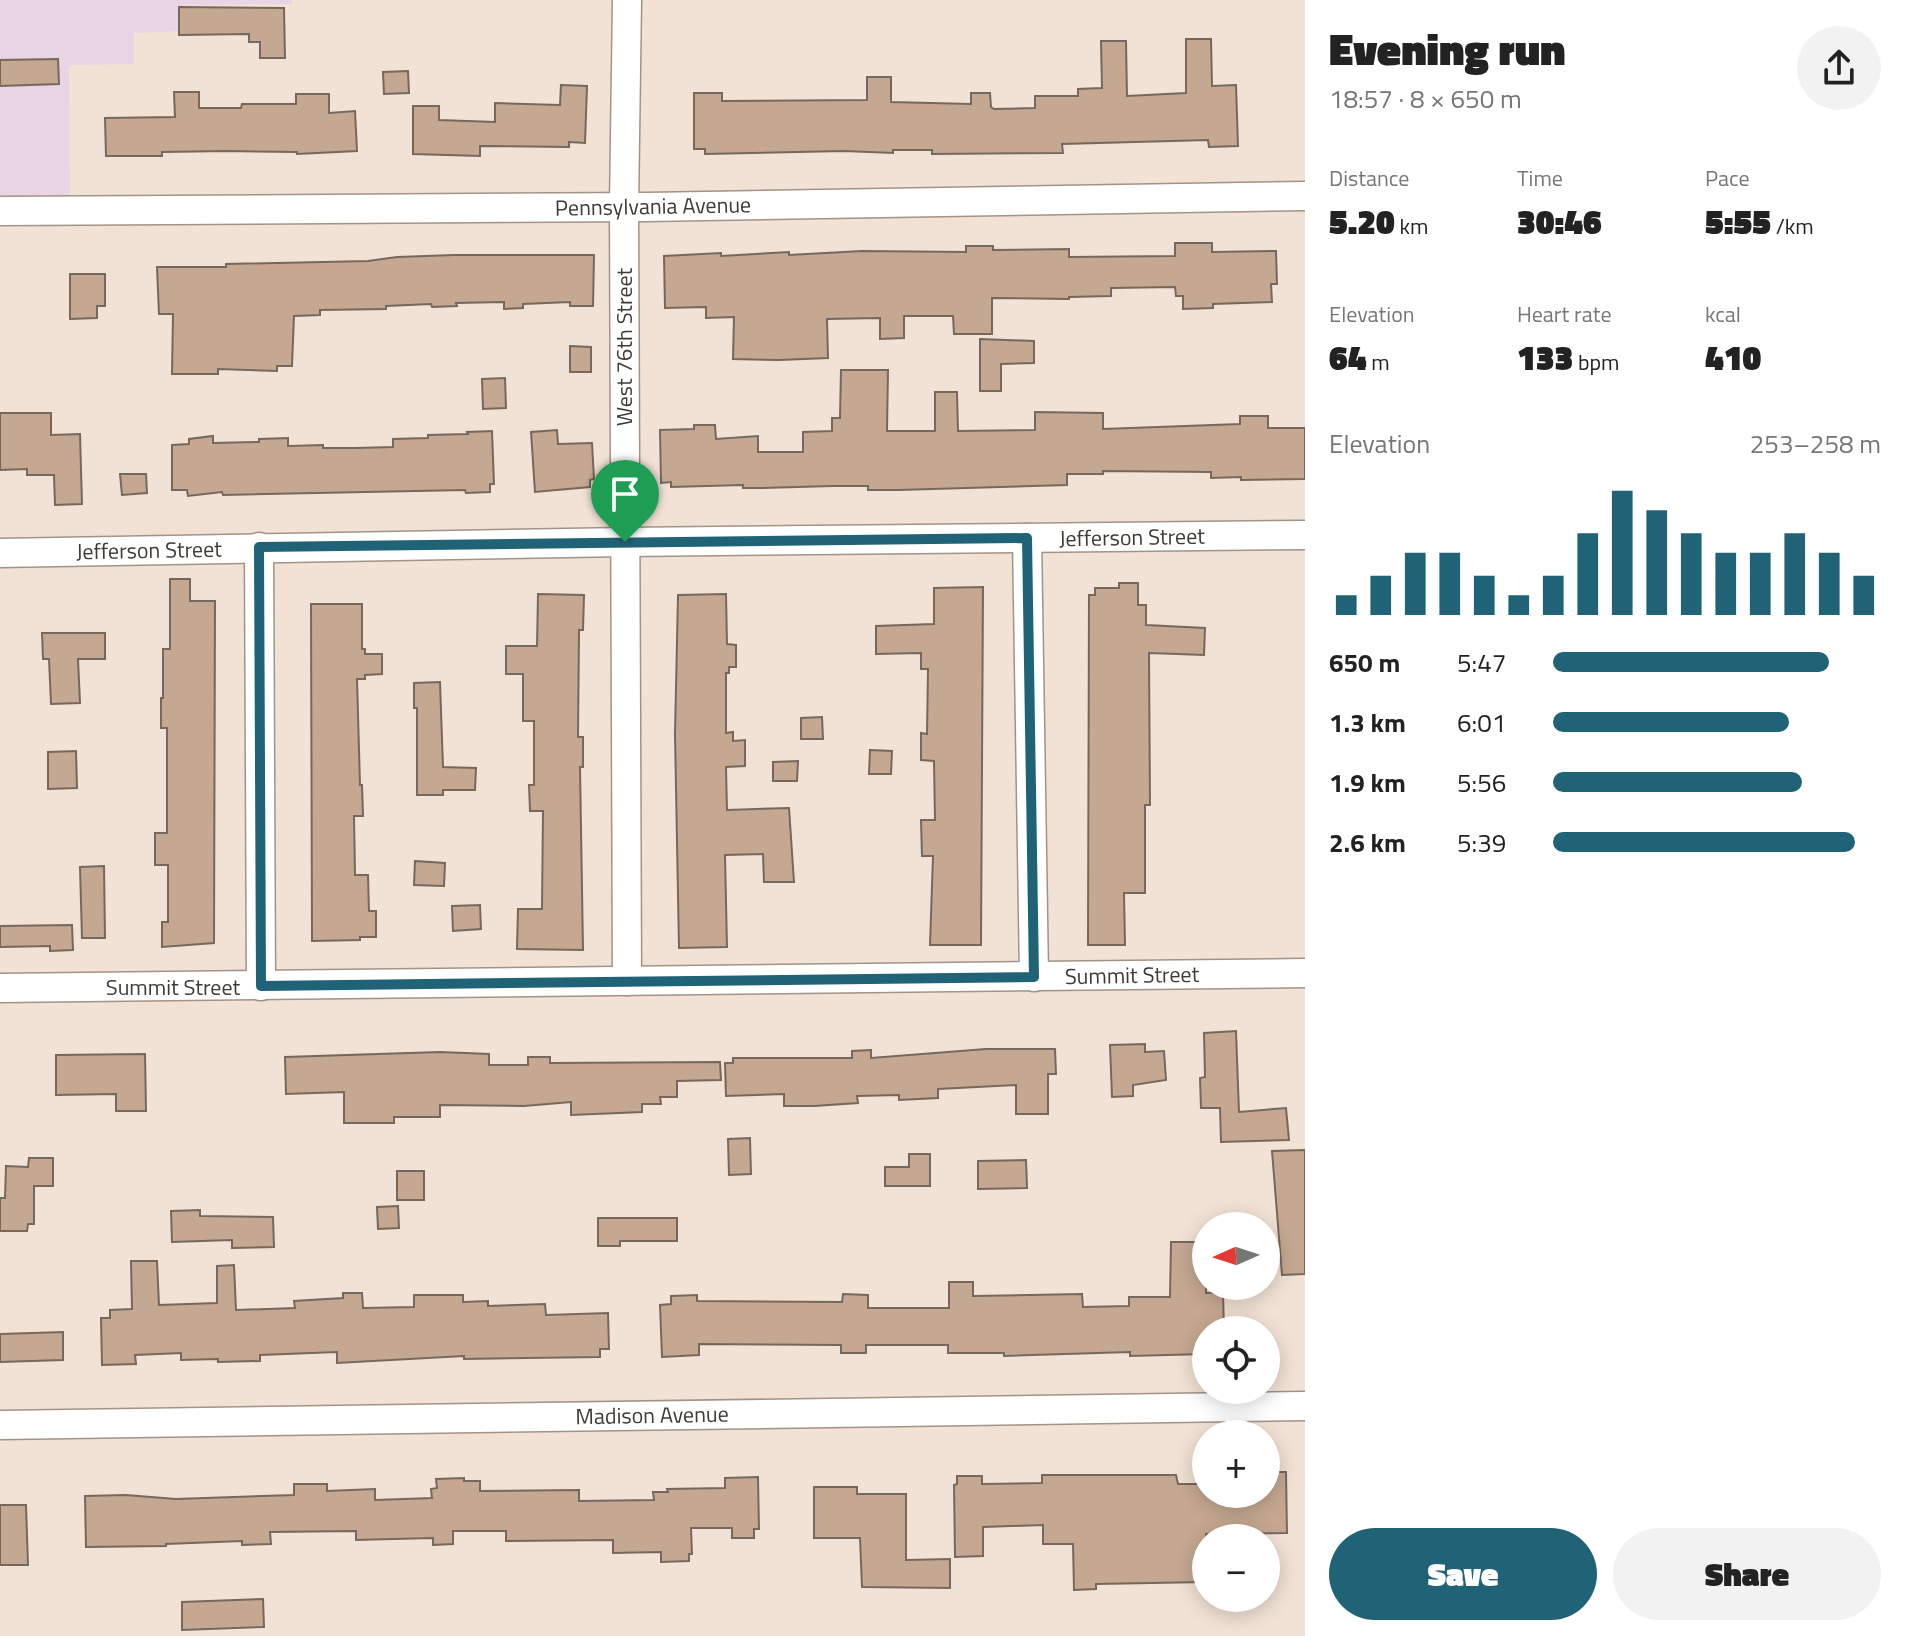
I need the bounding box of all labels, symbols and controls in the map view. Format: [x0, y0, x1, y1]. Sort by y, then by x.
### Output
text: Evening run [1329, 15, 1566, 82]
button: share [1797, 26, 1881, 110]
text: 18:57 · 8 × 650 m [1329, 79, 1522, 118]
text: Distance [1329, 161, 1409, 195]
text: Time [1517, 161, 1563, 195]
text: Pace [1705, 161, 1750, 195]
street label: Pennsylvania Avenue [555, 187, 751, 225]
text: 5.20 [1329, 195, 1395, 247]
text: 30:46 [1517, 195, 1602, 247]
text: 5:55 [1705, 195, 1771, 247]
text: km [1395, 209, 1428, 243]
text: /km [1771, 209, 1814, 243]
street label: West 76th Street [607, 267, 641, 426]
text: Elevation [1329, 297, 1415, 331]
text: Heart rate [1517, 297, 1612, 331]
text: kcal [1705, 297, 1741, 331]
text: 64 [1329, 331, 1366, 383]
text: 133 [1517, 331, 1573, 383]
text: 410 [1705, 331, 1761, 383]
text: m [1366, 345, 1390, 379]
text: bpm [1573, 345, 1620, 379]
text: Elevation [1329, 424, 1430, 463]
text: 253–258 m [1750, 424, 1881, 463]
pin [591, 460, 659, 542]
icon: arrive [603, 472, 647, 516]
street label: Jefferson Street [1059, 519, 1205, 555]
street label: Jefferson Street [76, 532, 222, 568]
text: 650 m [1329, 643, 1400, 682]
text: 5:47 [1457, 643, 1506, 682]
text: 1.3 km [1329, 703, 1406, 742]
text: 6:01 [1457, 703, 1506, 742]
text: 1.9 km [1329, 763, 1406, 802]
text: 5:56 [1457, 763, 1506, 802]
text: 2.6 km [1329, 823, 1406, 862]
text: 5:39 [1457, 823, 1506, 862]
street label: Summit Street [1064, 957, 1200, 993]
street label: Summit Street [106, 970, 241, 1004]
north arrow [1192, 1212, 1280, 1300]
map controls [1192, 1212, 1280, 1612]
button: locate [1192, 1316, 1280, 1404]
street label: Madison Avenue [575, 1397, 729, 1433]
button: + [1192, 1420, 1280, 1508]
button: − [1192, 1524, 1280, 1612]
button: Save [1329, 1528, 1597, 1620]
button: Share [1613, 1528, 1881, 1620]

